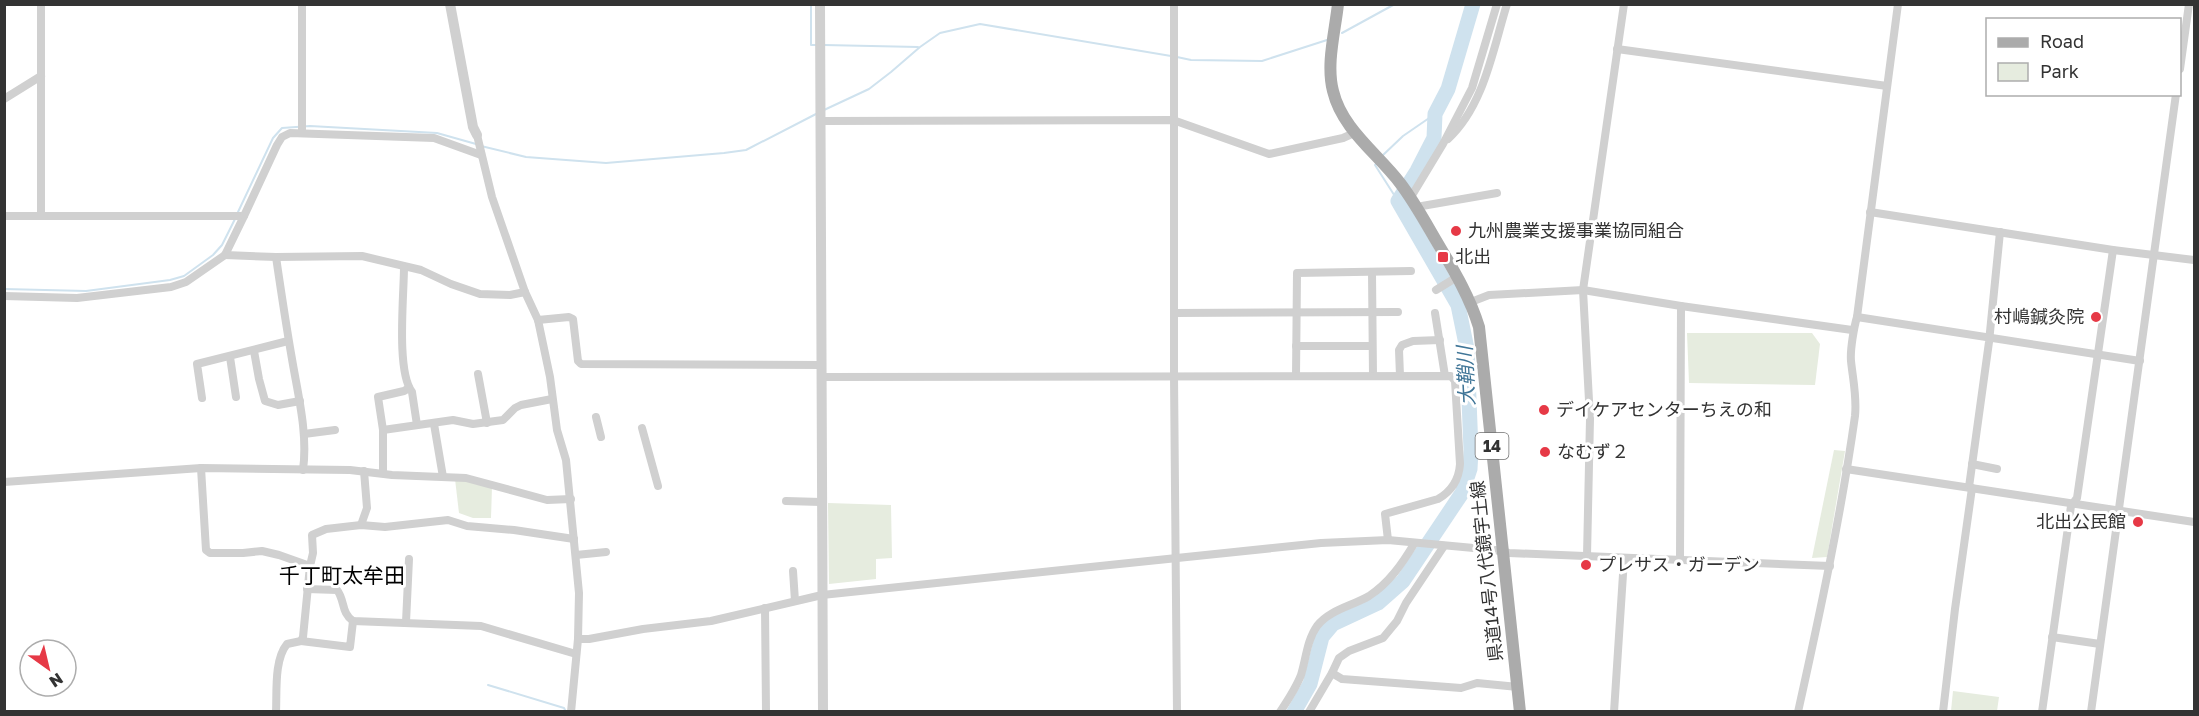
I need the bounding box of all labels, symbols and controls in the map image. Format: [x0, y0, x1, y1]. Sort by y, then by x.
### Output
legend [1986, 18, 2181, 96]
text: Road [2040, 30, 2084, 52]
text: Park [2040, 60, 2079, 82]
place label: 九州農業支援事業協同組合 [1468, 219, 1684, 241]
marker: 九州農業支援事業協同組合 [1449, 224, 1463, 238]
place label: 北出 [1455, 245, 1491, 267]
marker: 北出 [1436, 250, 1450, 264]
place label: 村嶋鍼灸院 [1994, 305, 2084, 327]
marker: 村嶋鍼灸院 [2089, 310, 2103, 324]
water label: 大鞘川 [1451, 343, 1479, 407]
place label: デイケアセンターちえの和 [1556, 398, 1772, 420]
marker: デイケアセンターちえの和 [1537, 403, 1551, 417]
road number: 14 [1476, 433, 1508, 459]
place label: なむず２ [1557, 440, 1629, 462]
marker: なむず２ [1538, 445, 1552, 459]
street label: 県道14号八代鏡宇土線 [1466, 480, 1506, 663]
place label: 北出公民館 [2036, 510, 2126, 532]
marker: 北出公民館 [2131, 515, 2145, 529]
place label: プレサス・ガーデン [1598, 553, 1760, 575]
marker: プレサス・ガーデン [1579, 558, 1593, 572]
district label: 千丁町太牟田 [279, 562, 405, 588]
north arrow [18, 638, 78, 698]
text: N [46, 669, 67, 692]

